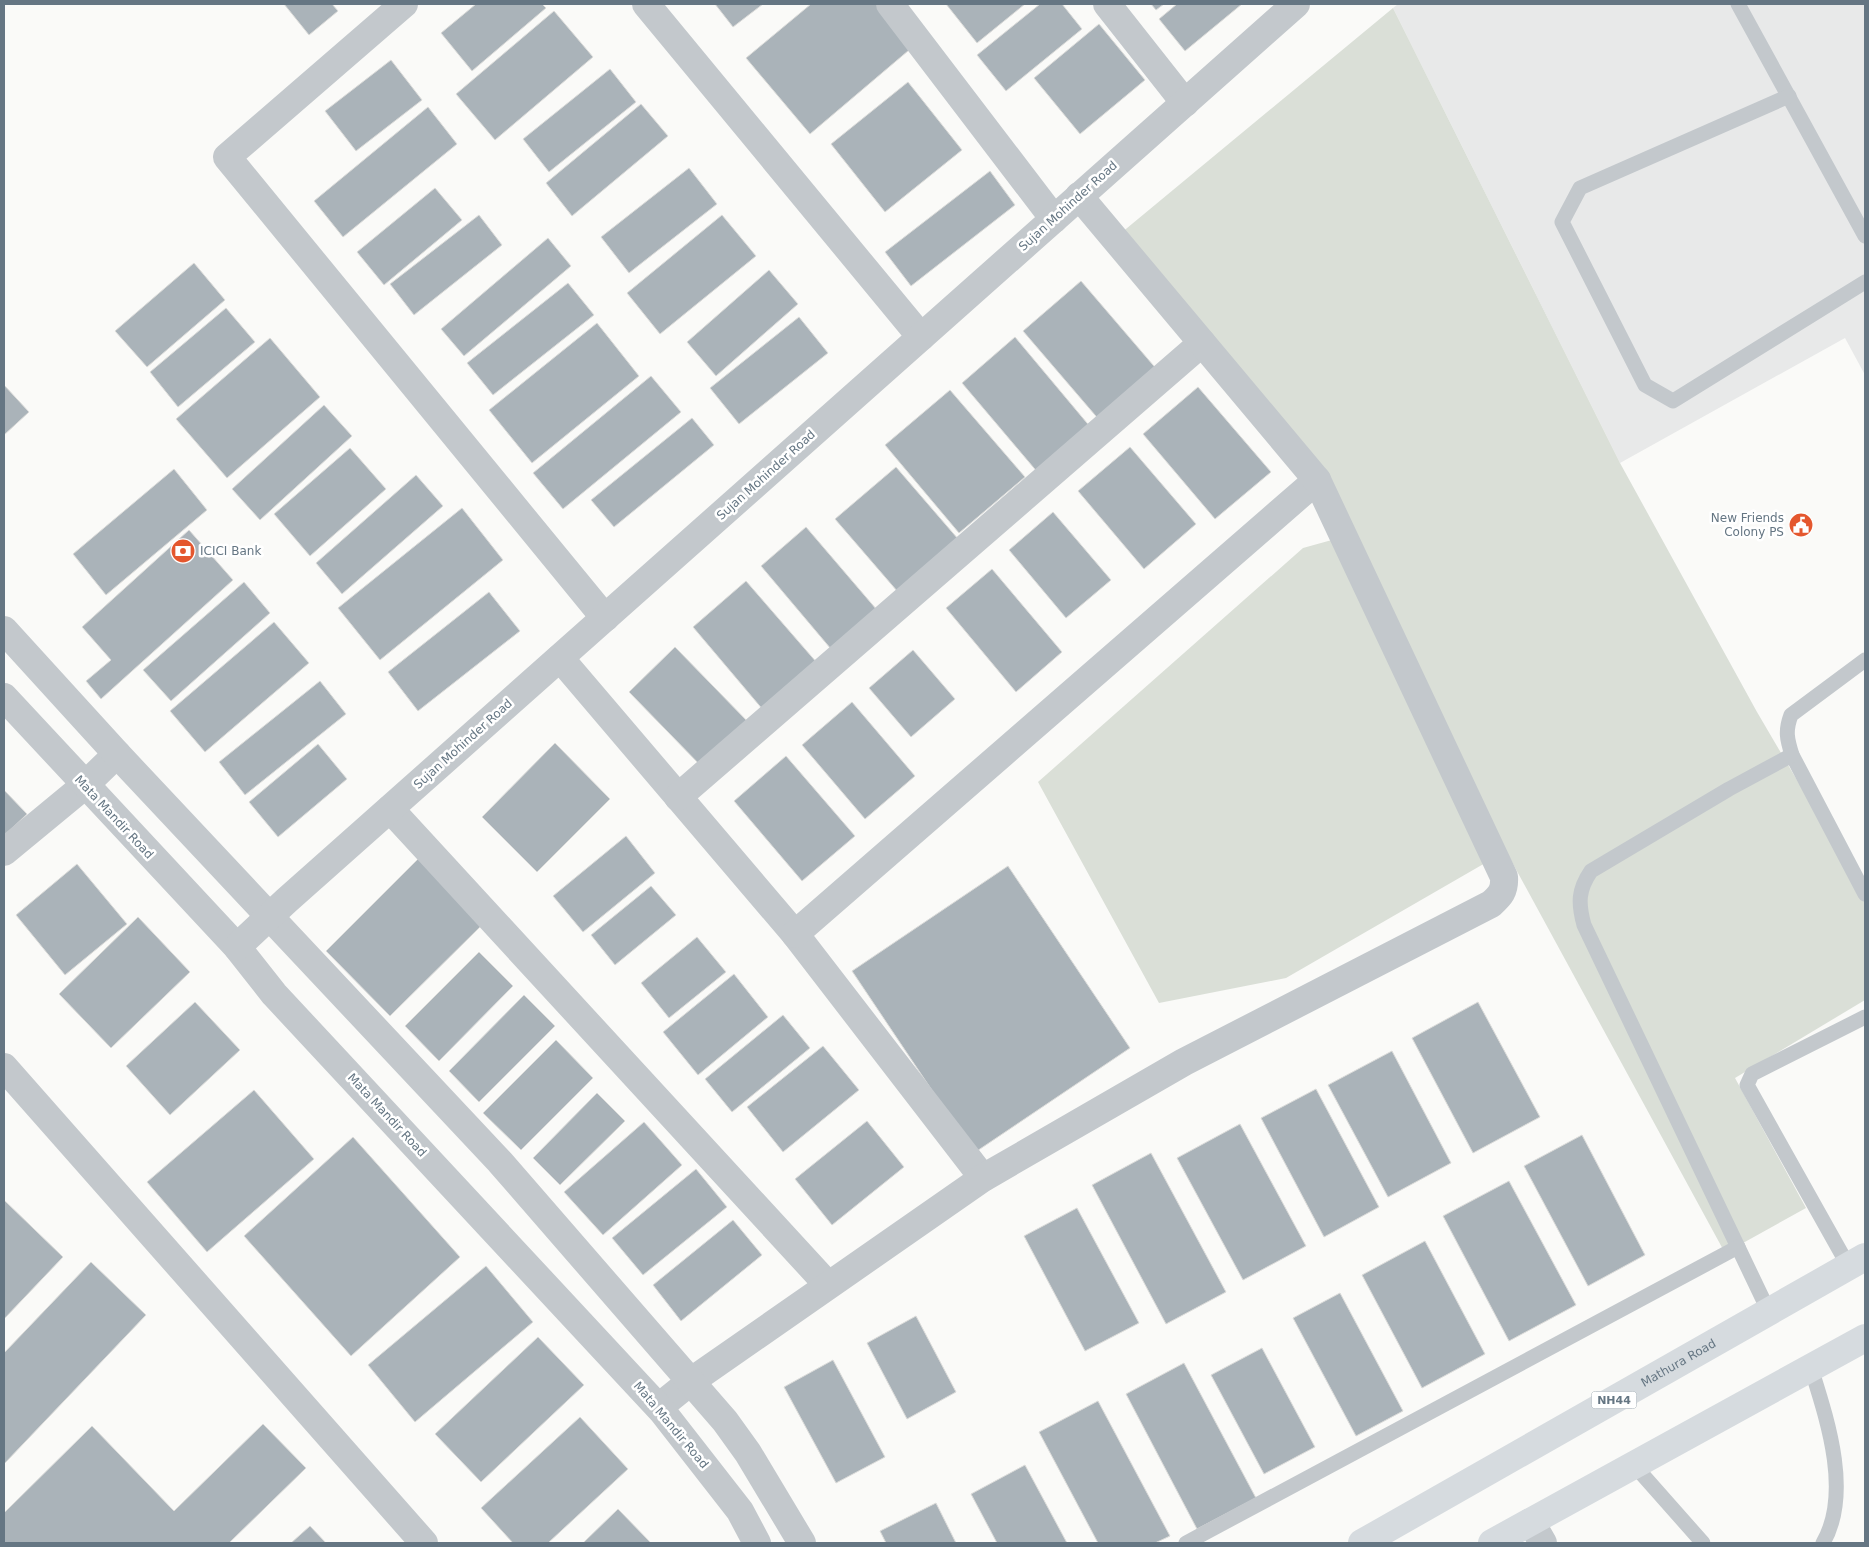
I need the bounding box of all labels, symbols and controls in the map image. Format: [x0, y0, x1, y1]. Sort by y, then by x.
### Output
street label: Sujan Mohinder Road [1016, 158, 1120, 254]
street label: Sujan Mohinder Road [714, 427, 818, 523]
place label: New Friends Colony PS [1711, 511, 1784, 539]
public building icon: New Friends Colony PS [1788, 512, 1814, 538]
bank icon: ICICI Bank [170, 538, 196, 564]
place label: ICICI Bank [200, 544, 261, 558]
street label: Sujan Mohinder Road [411, 696, 515, 792]
street label: Mata Mandir Road [72, 772, 156, 862]
street label: Mata Mandir Road [345, 1070, 429, 1160]
street label: Mathura Road [1638, 1336, 1718, 1390]
street label: Mata Mandir Road [631, 1379, 711, 1471]
road number: NH44 [1592, 1392, 1636, 1408]

